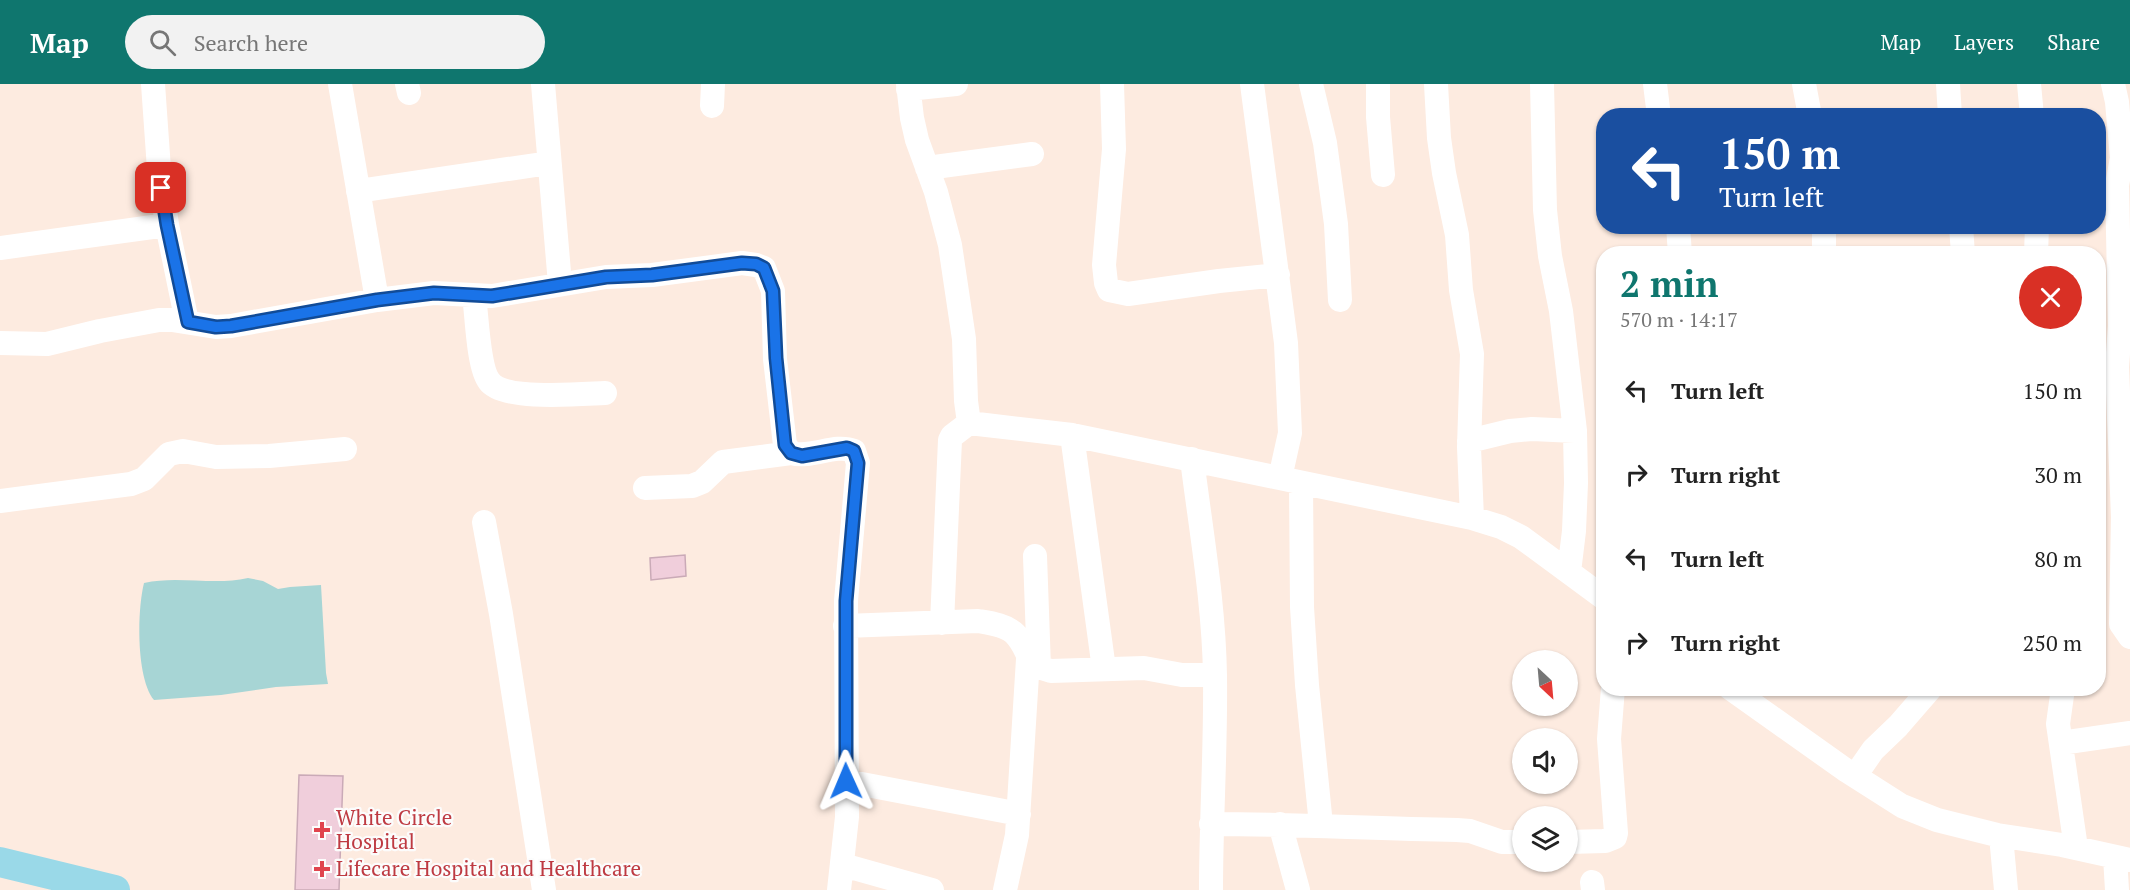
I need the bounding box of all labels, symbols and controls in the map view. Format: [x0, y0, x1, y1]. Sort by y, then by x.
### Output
search box [125, 15, 545, 69]
text: Map [30, 24, 89, 61]
icon: search [146, 26, 179, 59]
text: Search here [194, 28, 308, 57]
text: Map [1880, 28, 1921, 56]
text: Layers [1954, 28, 2014, 56]
text: Share [2047, 28, 2100, 56]
text: 150 m [1719, 125, 1840, 181]
icon: left [1620, 132, 1698, 210]
pin [135, 162, 186, 213]
icon: arrive [144, 171, 177, 204]
text: Turn left [1719, 179, 1824, 215]
text: 2 min [1620, 260, 1718, 307]
button: close [2019, 266, 2082, 329]
text: 570 m · 14:17 [1620, 306, 1738, 333]
icon: left [1620, 374, 1653, 407]
text: Turn left [1671, 376, 1764, 405]
text: 150 m [2022, 376, 2082, 405]
icon: right [1620, 458, 1653, 491]
text: Turn right [1671, 460, 1780, 489]
text: 30 m [2034, 460, 2082, 489]
icon: left [1620, 542, 1653, 575]
text: Turn left [1671, 544, 1764, 573]
text: 80 m [2034, 544, 2082, 573]
icon: right [1620, 626, 1653, 659]
text: Turn right [1671, 628, 1780, 657]
text: 250 m [2022, 628, 2082, 657]
north arrow [1512, 650, 1578, 716]
map controls [1512, 650, 1578, 872]
button: sound [1512, 728, 1578, 794]
position arrow [814, 749, 878, 813]
place label: White Circle Hospital [336, 803, 452, 855]
button: layers [1512, 806, 1578, 872]
marker: White Circle Hospital [313, 821, 331, 839]
place label: Lifecare Hospital and Healthcare [336, 854, 641, 882]
marker: Lifecare Hospital and Healthcare [313, 860, 331, 878]

